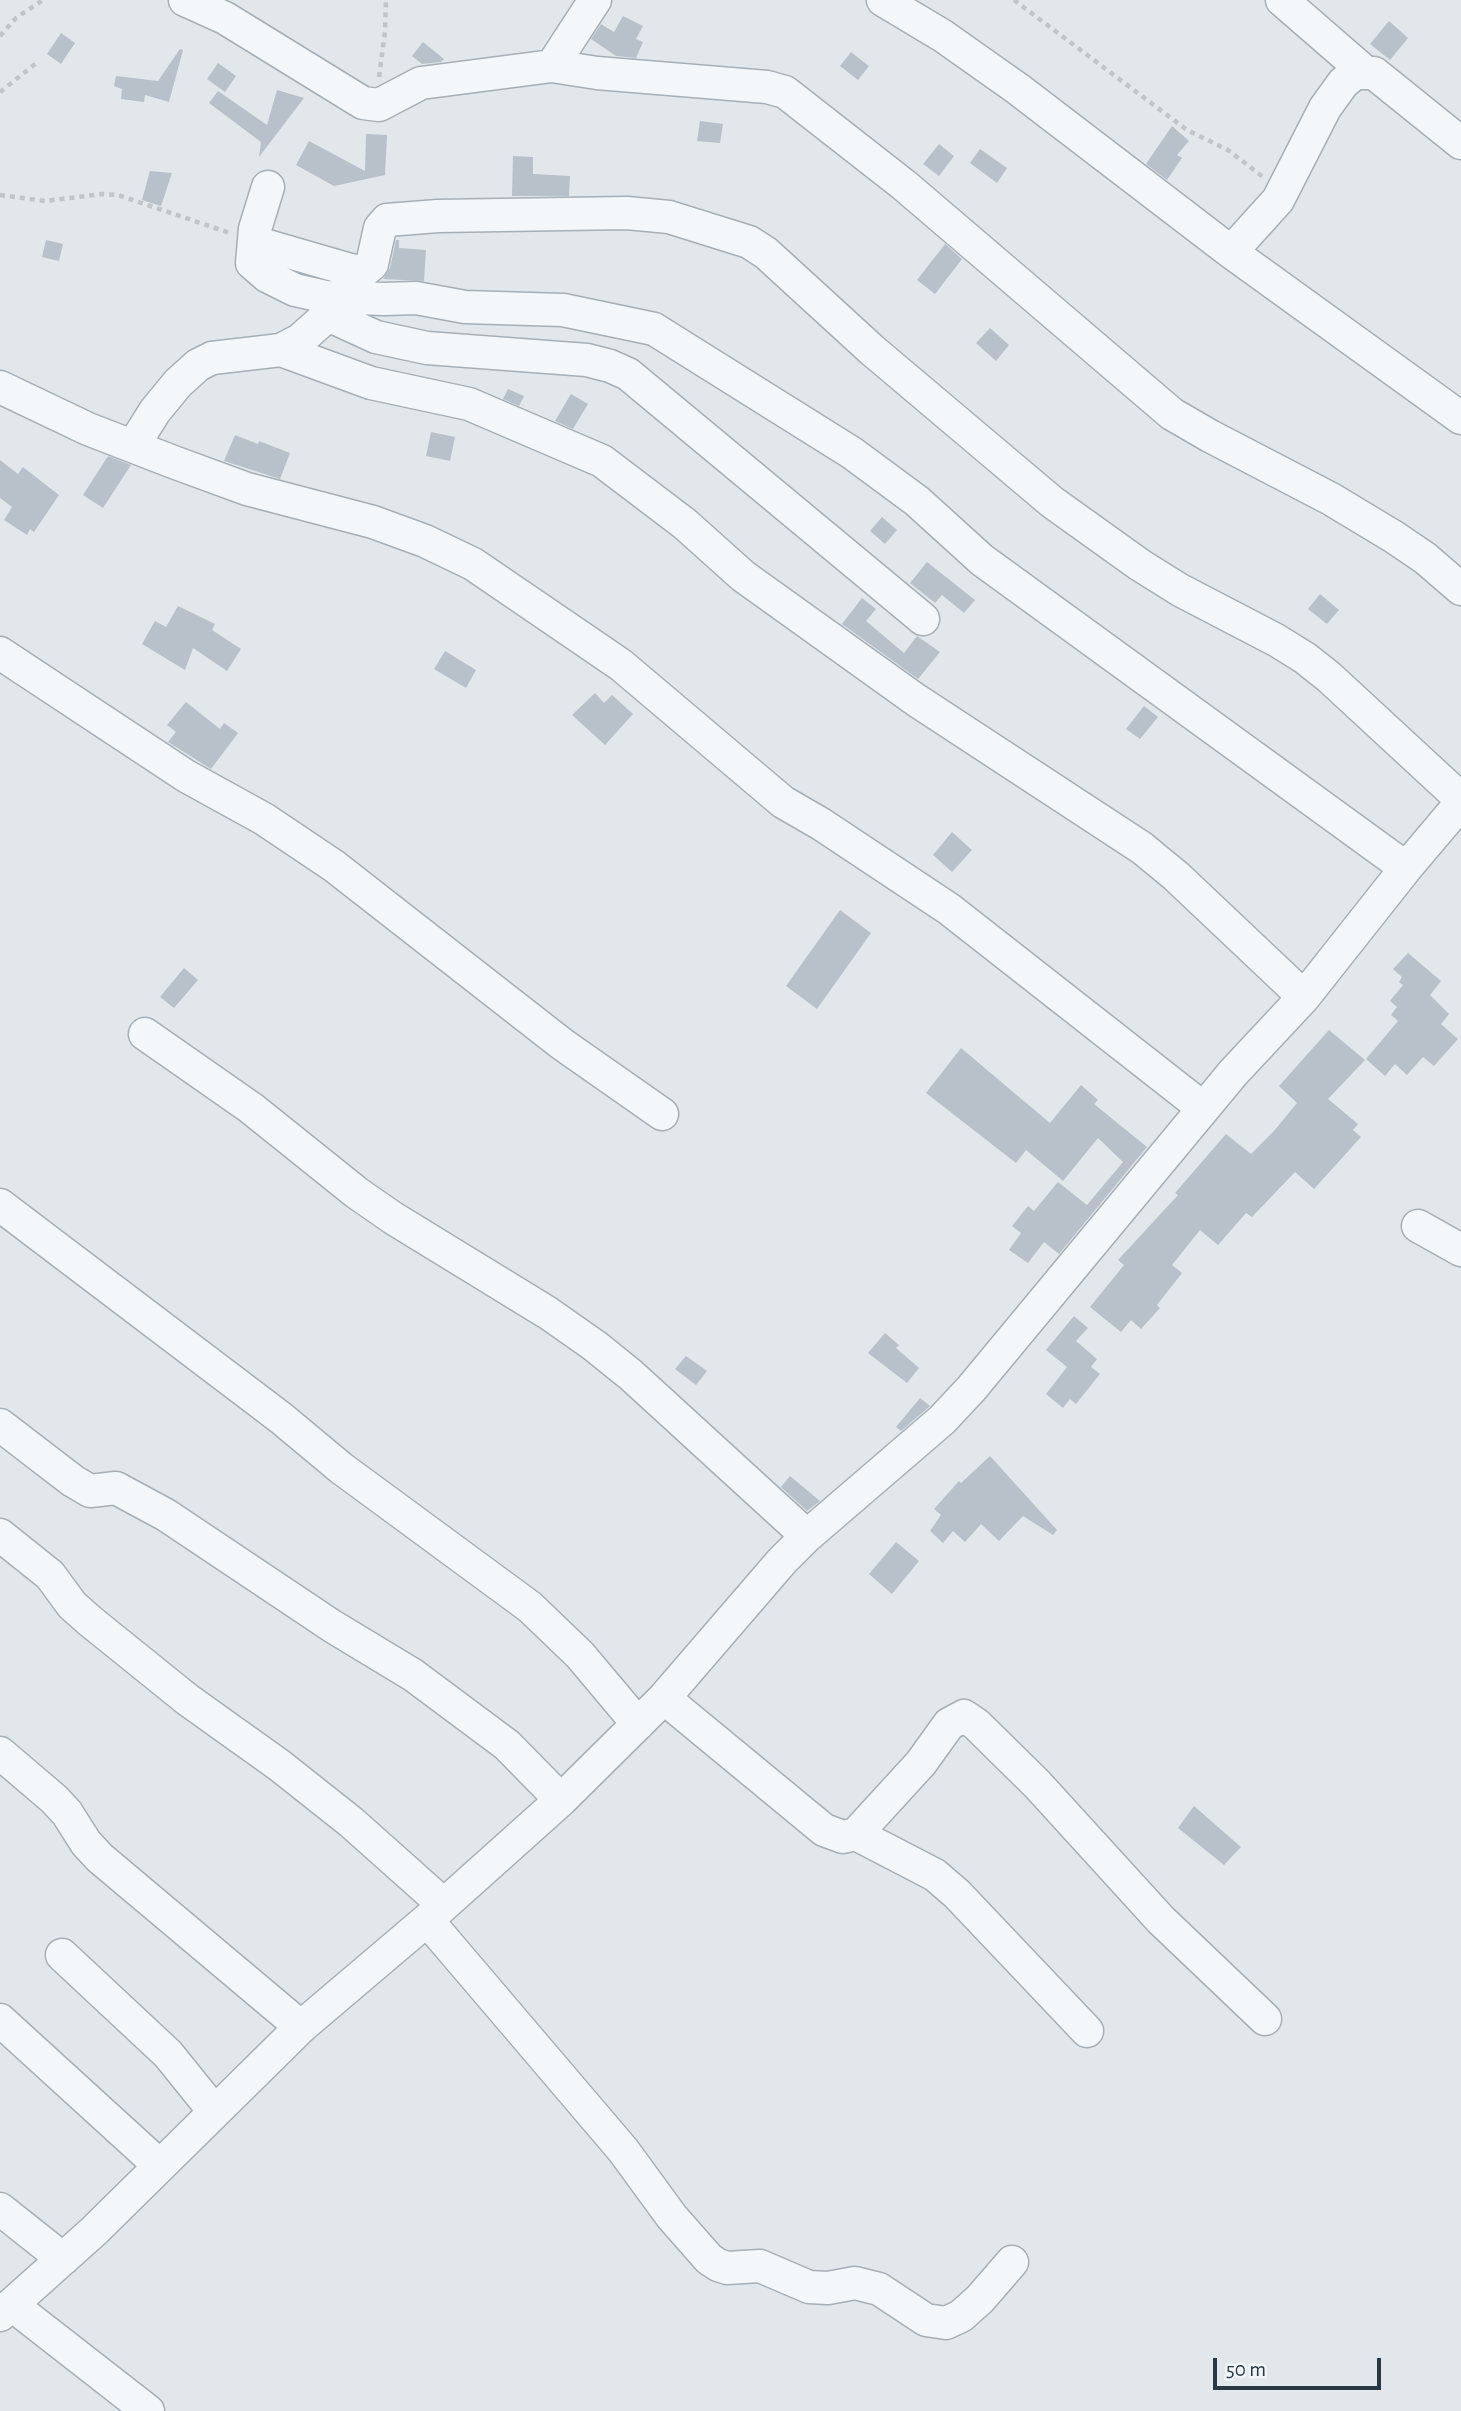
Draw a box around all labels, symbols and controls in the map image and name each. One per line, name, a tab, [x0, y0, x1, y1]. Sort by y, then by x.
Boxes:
scale bar	[1216, 2344, 1384, 2388]
text: 50 m	[1226, 2359, 1266, 2380]

